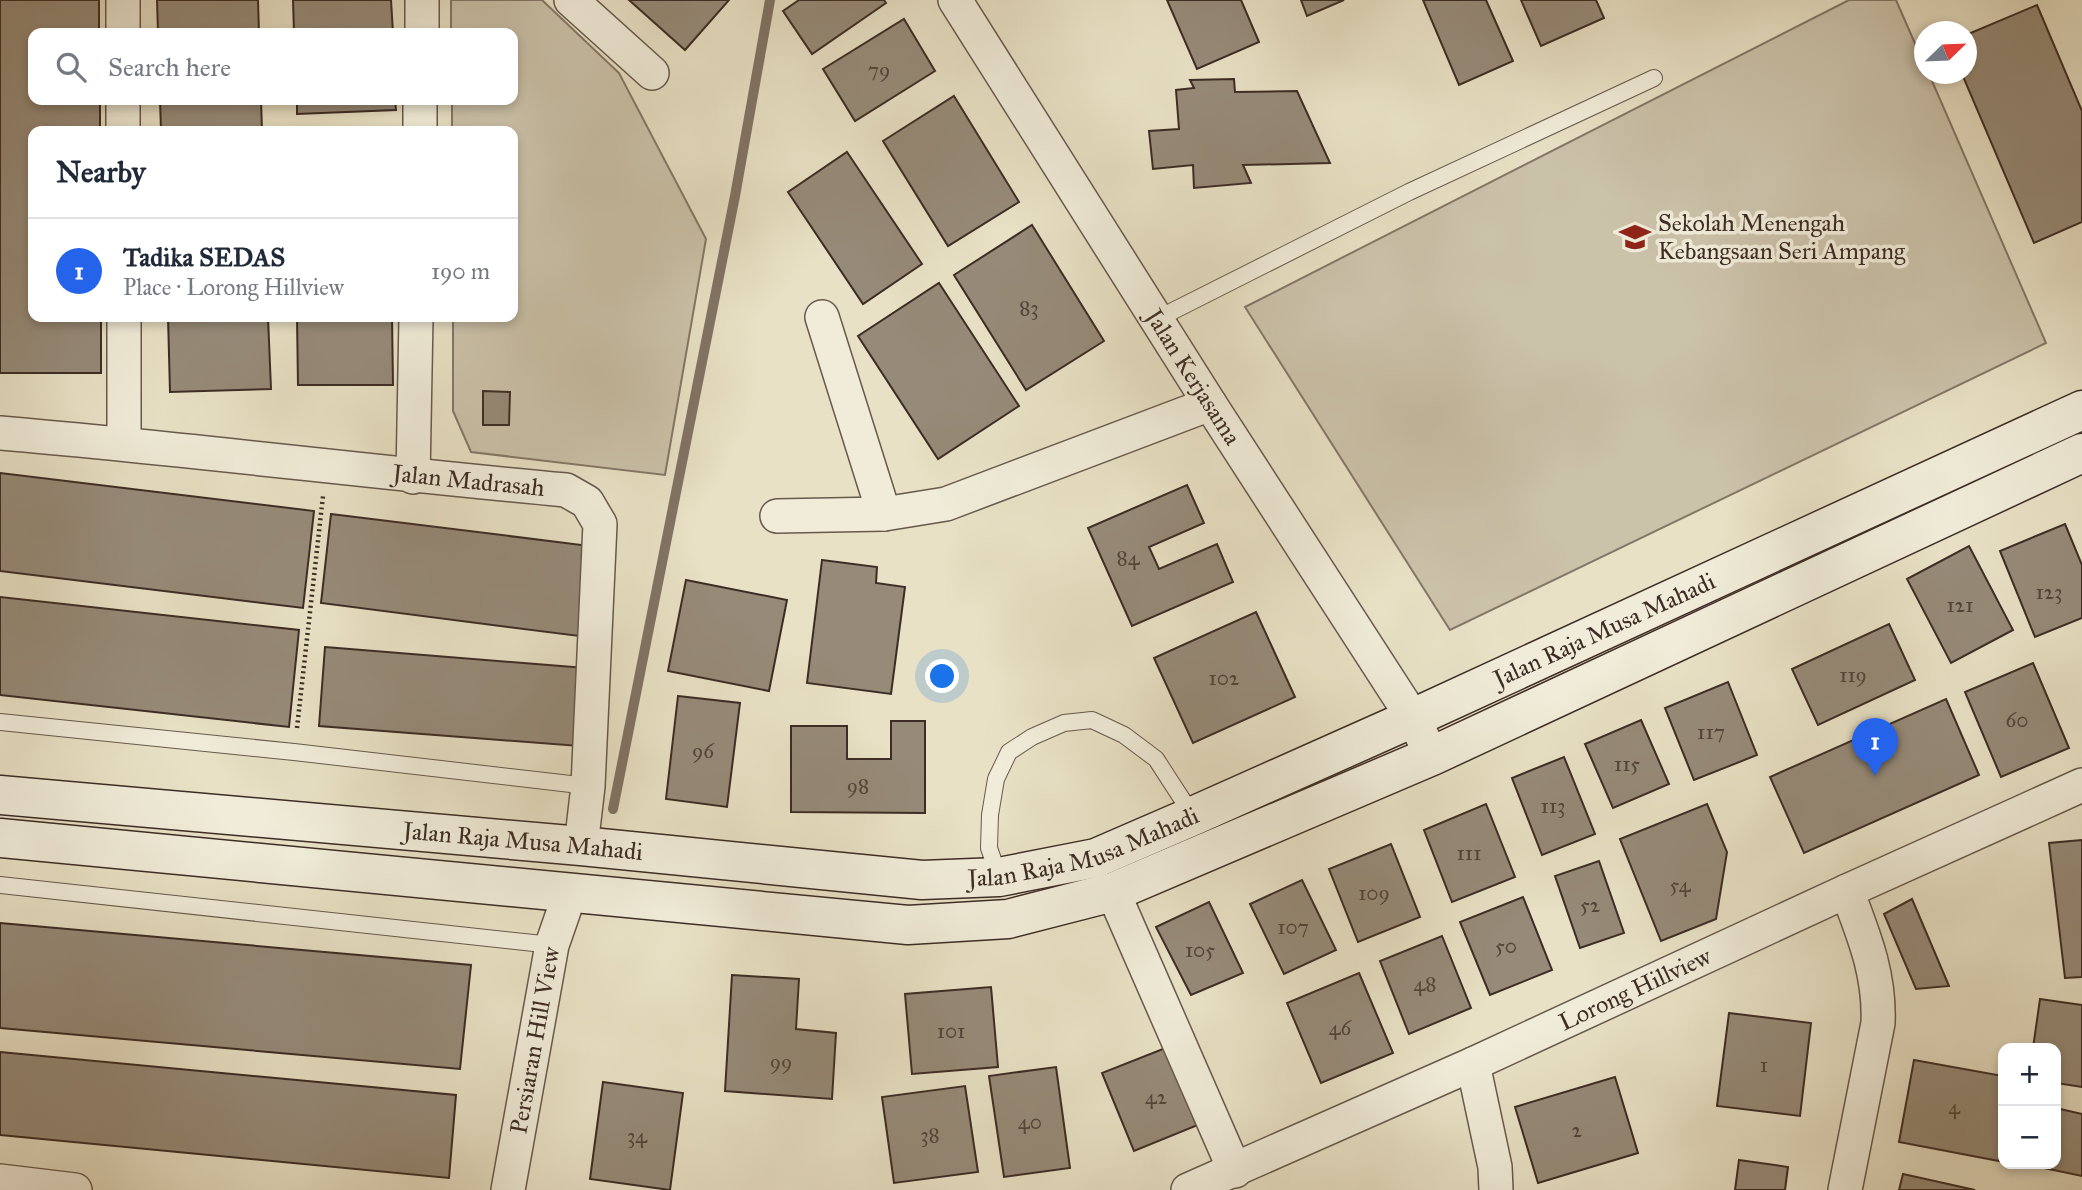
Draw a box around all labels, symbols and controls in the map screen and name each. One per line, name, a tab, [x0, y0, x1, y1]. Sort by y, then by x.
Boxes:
north arrow	[1914, 21, 1977, 84]
search box	[28, 28, 518, 105]
icon: search	[52, 48, 90, 86]
text: Search here	[108, 51, 231, 83]
house number: 79	[868, 57, 890, 83]
text: Nearby	[56, 154, 146, 190]
place label: Sekolah Menengah Kebangsaan Seri Ampang	[1658, 208, 1906, 266]
school or university icon: Sekolah Menengah Kebangsaan Seri Ampang	[1618, 220, 1652, 254]
text: Tadika SEDAS	[123, 241, 285, 273]
text: 1	[74, 257, 84, 285]
text: 190 m	[431, 257, 490, 285]
text: Place · Lorong Hillview	[123, 273, 344, 301]
house number: 83	[1019, 295, 1039, 321]
street label: Jalan Kerjasama	[1137, 301, 1248, 451]
street label: Jalan Madrasah	[388, 458, 546, 503]
house number: 84	[1117, 545, 1141, 571]
street label: Jalan Raja Musa Mahadi	[1486, 566, 1720, 695]
house number: 123	[2035, 579, 2063, 605]
house number: 121	[1947, 592, 1973, 618]
your location	[925, 659, 959, 693]
house number: 119	[1839, 662, 1867, 688]
house number: 102	[1209, 665, 1240, 691]
house number: 60	[2006, 707, 2029, 733]
pin: 1	[1852, 718, 1898, 776]
house number: 117	[1697, 719, 1725, 745]
house number: 96	[692, 738, 715, 764]
house number: 115	[1614, 751, 1640, 777]
house number: 98	[847, 773, 869, 799]
house number: 113	[1541, 793, 1566, 819]
street label: Jalan Raja Musa Mahadi	[964, 800, 1204, 893]
street label: Jalan Raja Musa Mahadi	[399, 815, 645, 867]
house number: 111	[1457, 840, 1481, 866]
house number: 54	[1670, 872, 1692, 898]
house number: 109	[1358, 880, 1390, 906]
house number: 52	[1580, 892, 1601, 918]
house number: 107	[1277, 914, 1309, 940]
house number: 50	[1495, 933, 1517, 959]
house number: 105	[1185, 937, 1215, 963]
street label: Lorong Hillview	[1554, 940, 1717, 1037]
street label: Persiaran Hill View	[503, 943, 567, 1136]
house number: 48	[1414, 971, 1436, 997]
house number: 46	[1329, 1015, 1352, 1041]
house number: 101	[937, 1018, 965, 1044]
map controls	[1998, 1043, 2061, 1169]
button: +	[1998, 1043, 2061, 1106]
house number: 99	[770, 1049, 792, 1075]
house number: 1	[1760, 1052, 1768, 1078]
house number: 42	[1145, 1084, 1168, 1110]
house number: 4	[1948, 1094, 1961, 1120]
button: −	[1998, 1106, 2061, 1169]
house number: 40	[1018, 1109, 1042, 1135]
house number: 2	[1572, 1117, 1583, 1143]
house number: 38	[920, 1122, 940, 1148]
house number: 34	[627, 1123, 648, 1149]

